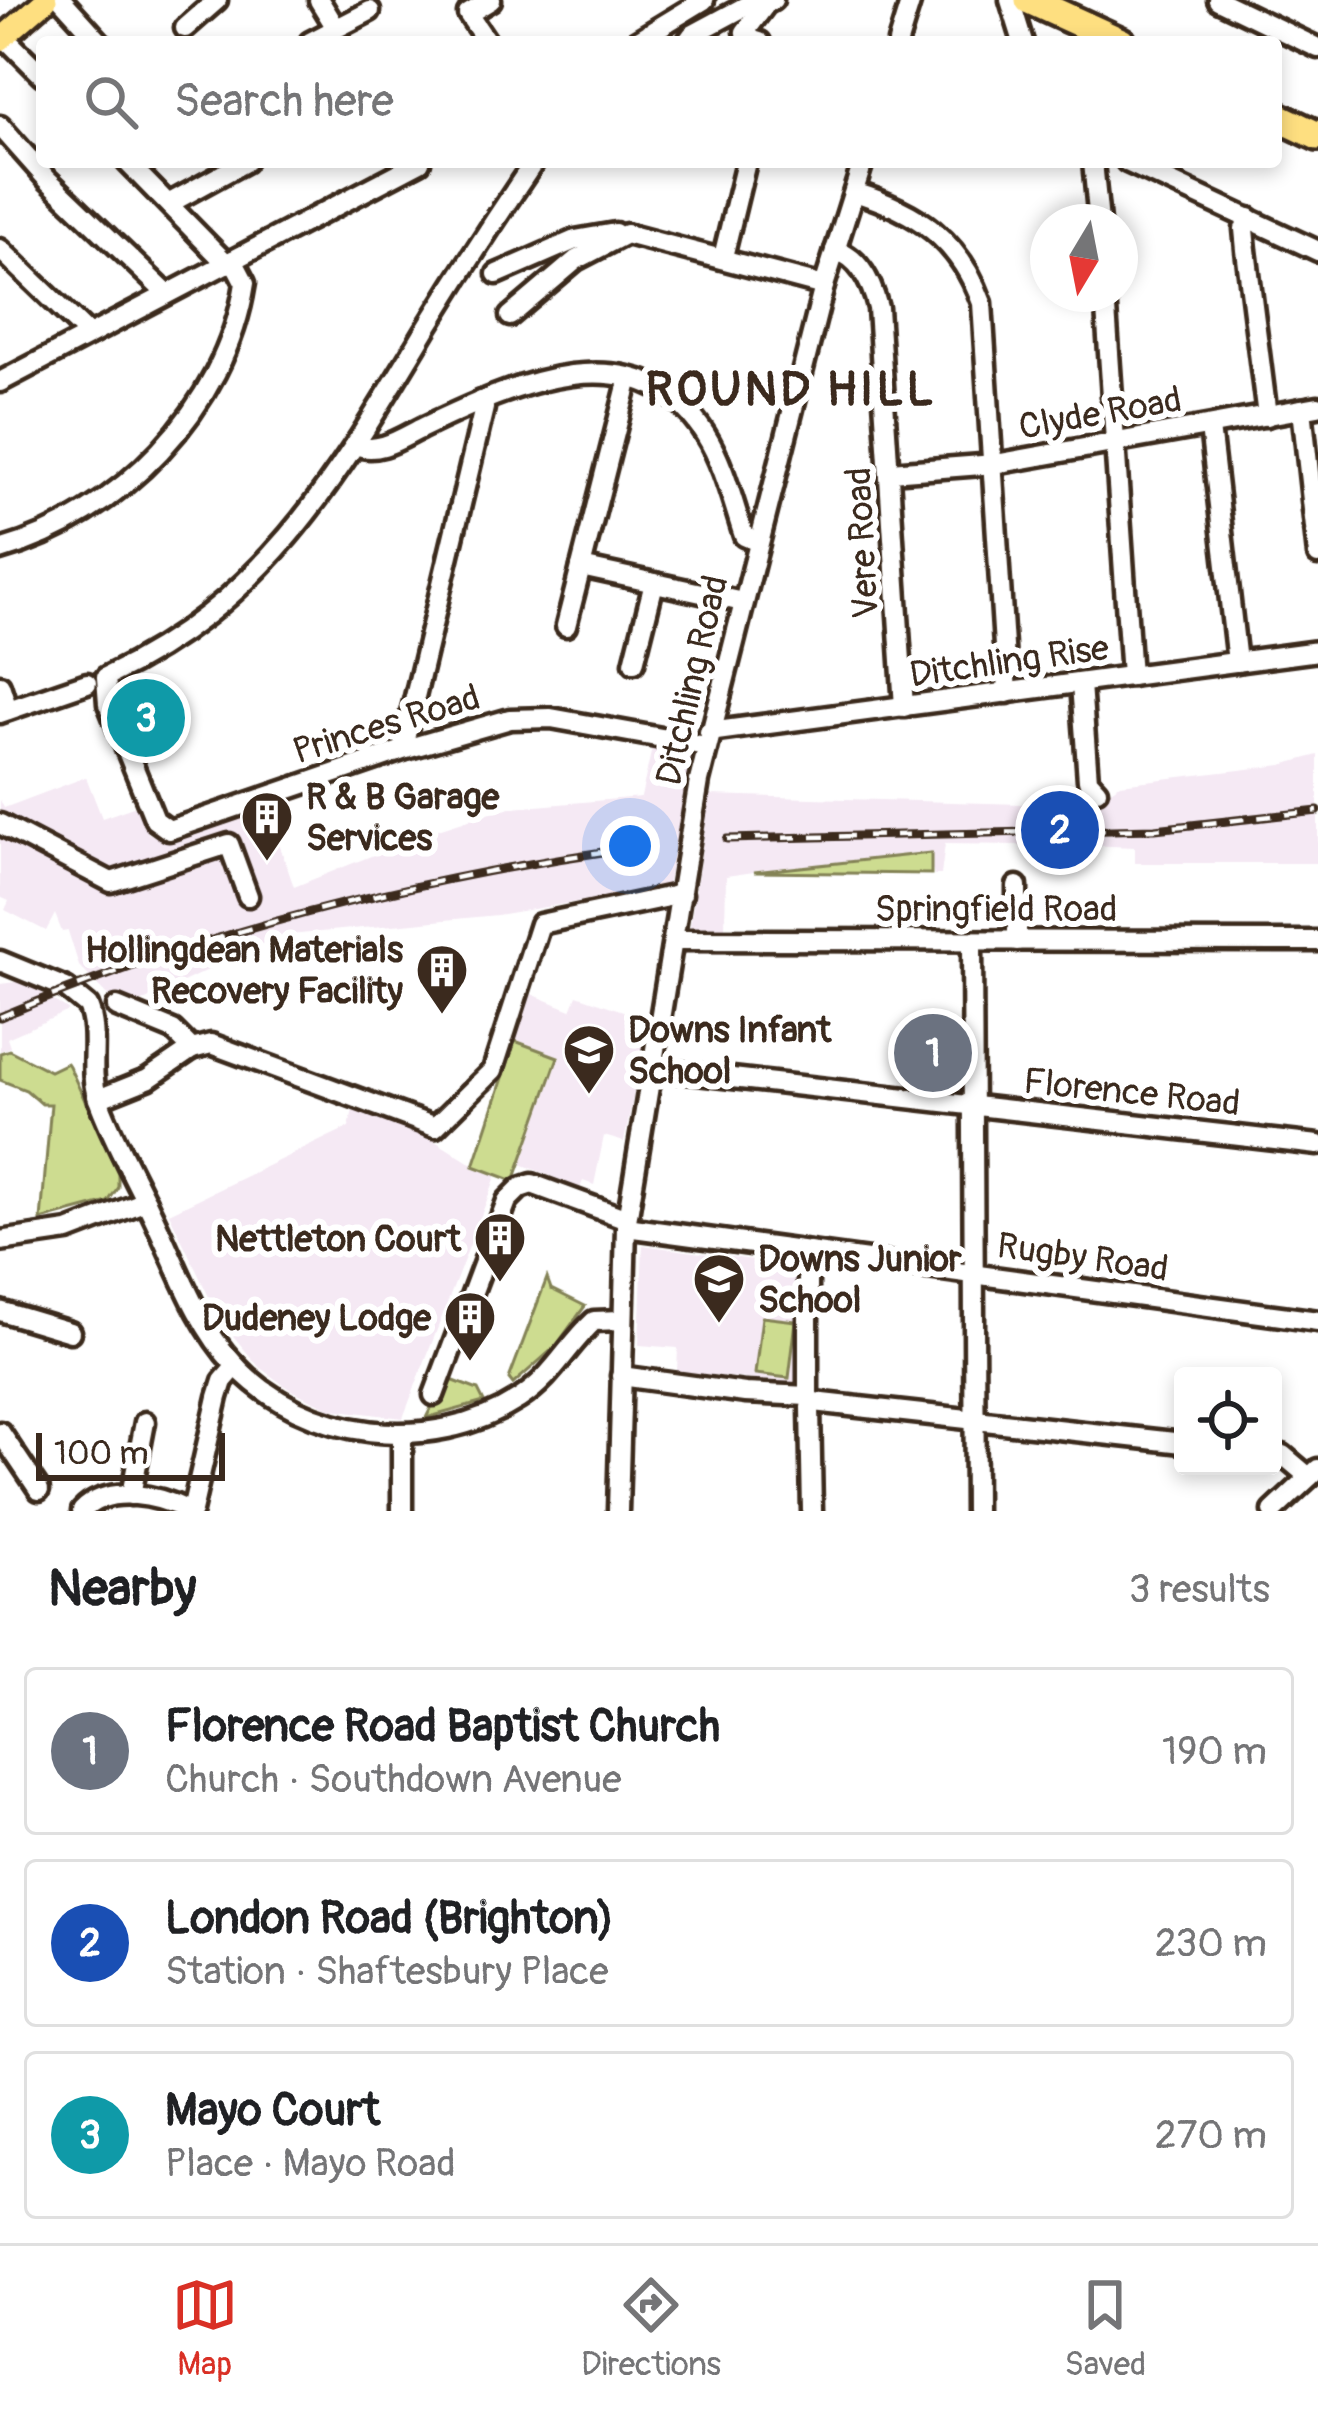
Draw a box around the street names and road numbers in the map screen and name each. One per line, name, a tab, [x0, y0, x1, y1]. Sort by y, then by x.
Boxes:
street label: Clyde Road	[1015, 377, 1185, 450]
street label: Vere Road	[836, 466, 889, 620]
street label: Ditchling Road	[646, 571, 738, 790]
street label: Ditchling Rise	[907, 625, 1112, 698]
street label: Princes Road	[288, 675, 485, 774]
street label: Springfield Road	[875, 887, 1117, 932]
street label: Florence Road	[1021, 1059, 1242, 1126]
street label: Rugby Road	[994, 1223, 1171, 1292]

